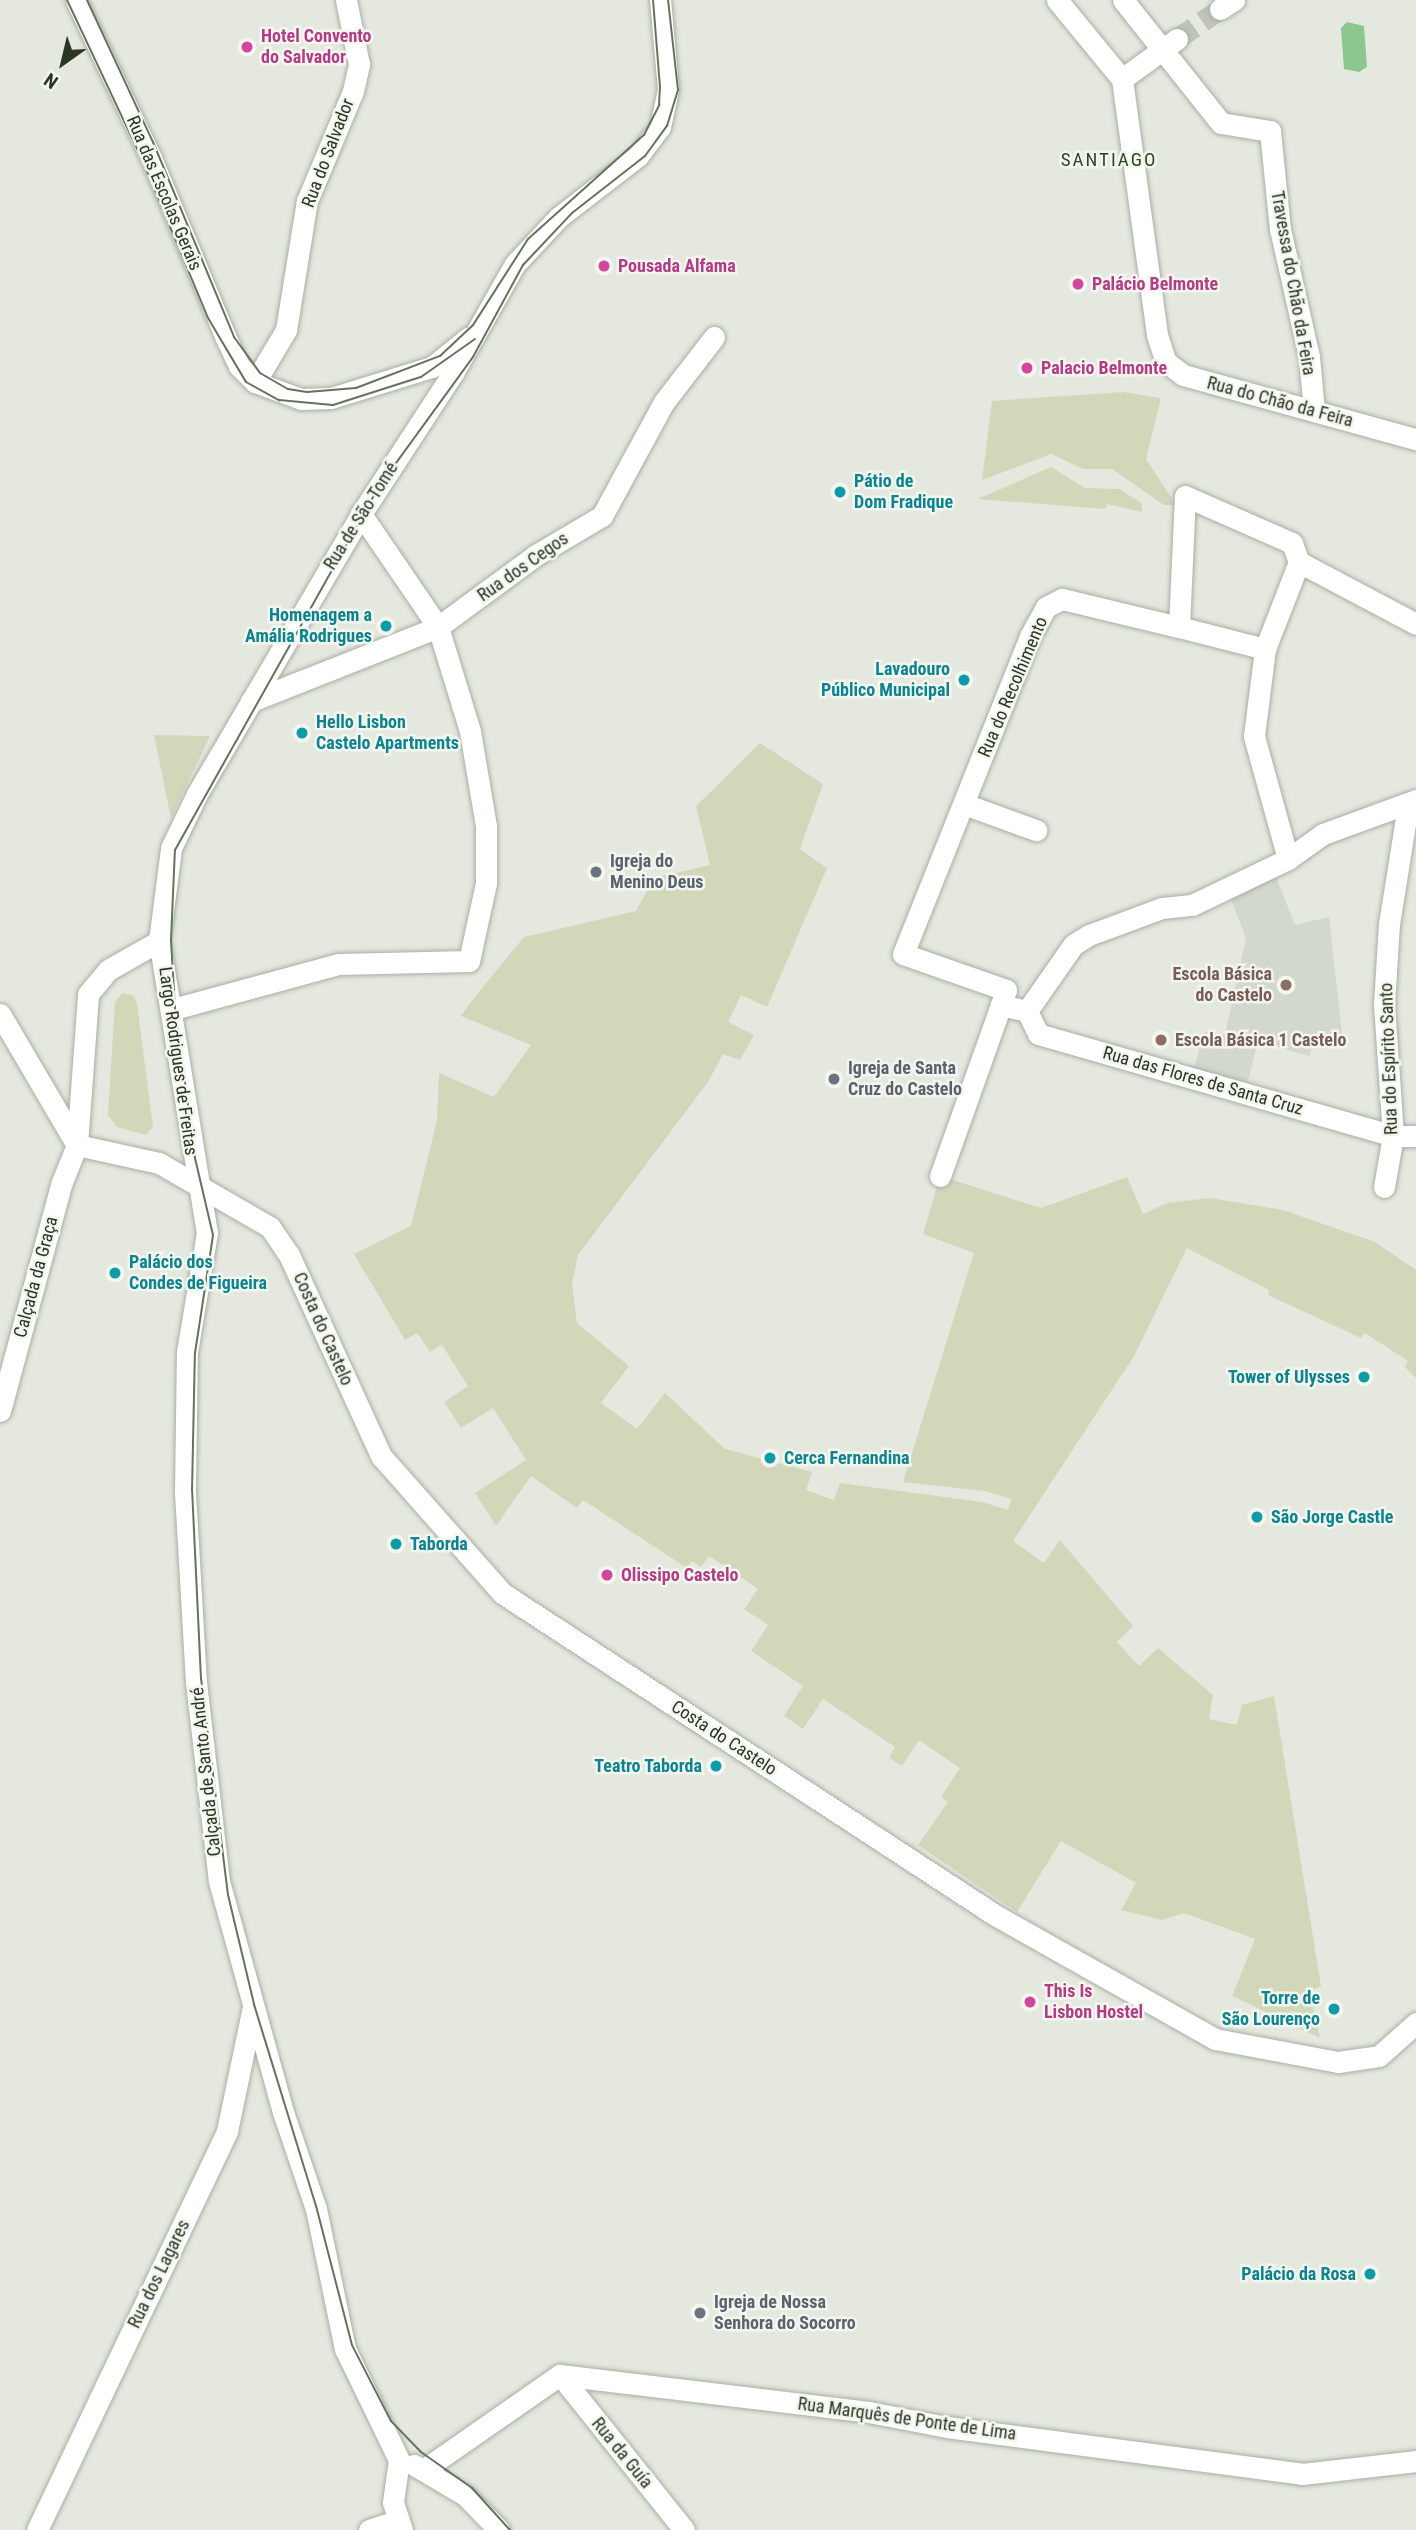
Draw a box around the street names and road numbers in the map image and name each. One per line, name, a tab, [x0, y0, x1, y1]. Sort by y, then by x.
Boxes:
street label: Rua do Salvador	[297, 96, 359, 210]
street label: Rua das Escolas Gerais	[122, 113, 206, 273]
street label: Travessa do Chão da Feira	[1266, 189, 1320, 377]
street label: Rua do Chão da Feira	[1205, 372, 1355, 432]
street label: Rua de São Tomé	[319, 458, 403, 574]
street label: Rua dos Cegos	[473, 528, 573, 606]
street label: Rua do Recolhimento	[974, 614, 1052, 760]
street label: Largo Rodrigues de Freitas	[154, 965, 202, 1157]
street label: Rua do Espírito Santo	[1376, 983, 1402, 1135]
street label: Rua das Flores de Santa Cruz	[1100, 1042, 1306, 1120]
street label: Calçada da Graça	[9, 1214, 63, 1340]
street label: Costa do Castelo	[288, 1269, 358, 1389]
street label: Calçada de Santo André	[186, 1686, 226, 1858]
street label: Costa do Castelo	[667, 1696, 781, 1780]
street label: Rua dos Lagares	[123, 2216, 195, 2332]
street label: Rua Marquês de Ponte de Lima	[796, 2393, 1018, 2445]
street label: Rua da Guía	[587, 2413, 657, 2493]

